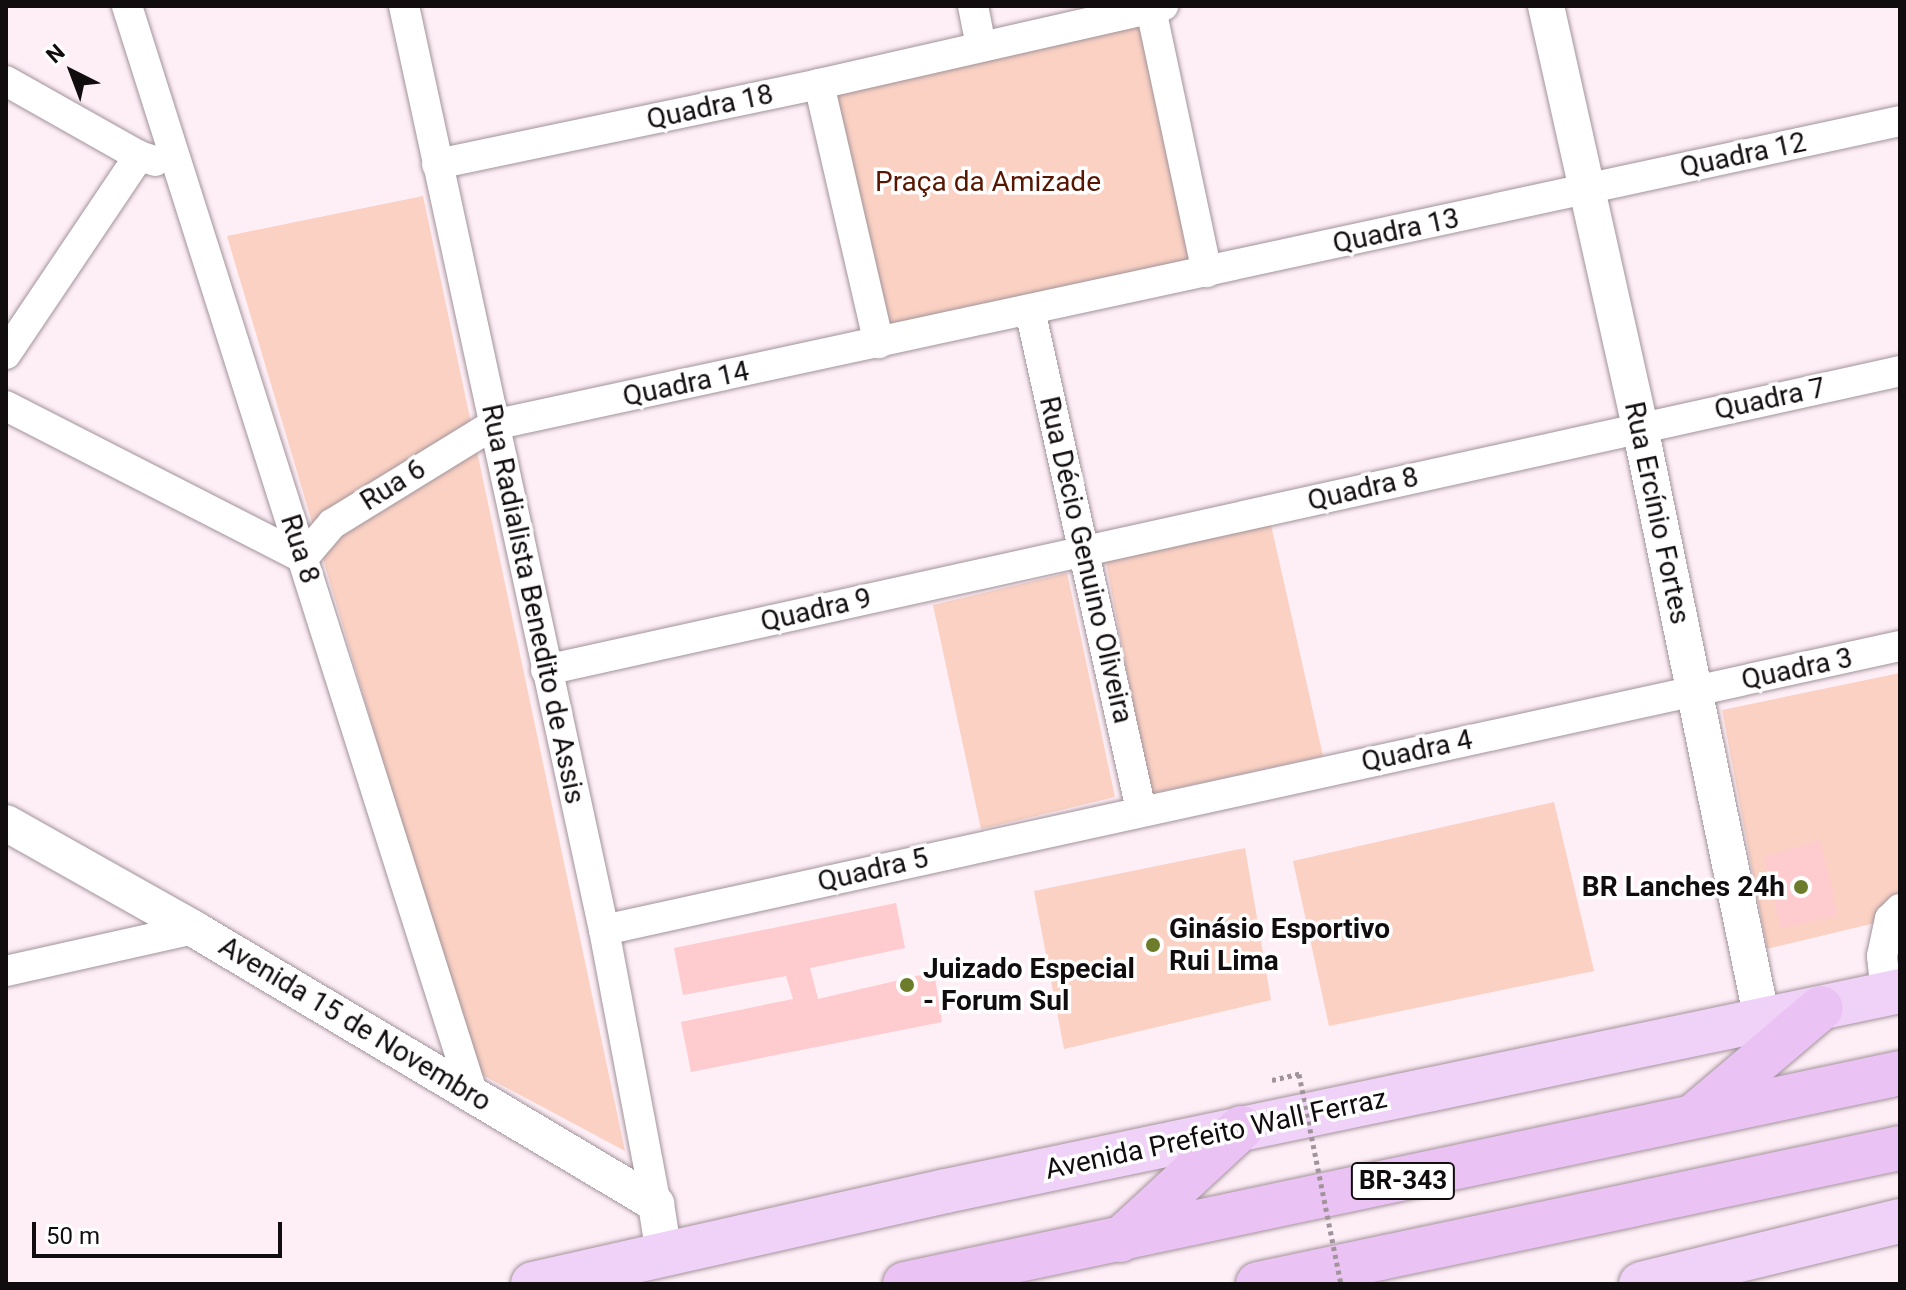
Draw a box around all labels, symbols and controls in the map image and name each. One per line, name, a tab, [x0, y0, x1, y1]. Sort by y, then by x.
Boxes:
north arrow	[32, 32, 112, 112]
text: N	[41, 39, 70, 68]
street label: Quadra 18	[644, 77, 776, 137]
street label: Quadra 12	[1677, 125, 1809, 185]
park label: Praça da Amizade	[875, 165, 1101, 199]
street label: Quadra 13	[1330, 201, 1462, 261]
street label: Quadra 14	[620, 354, 752, 414]
street label: Quadra 7	[1711, 371, 1829, 427]
street label: Rua Décio Genuino Oliveira	[1032, 393, 1140, 727]
street label: Rua Ercínio Fortes	[1617, 399, 1697, 627]
street label: Rua Radialista Benedito de Assis	[474, 401, 592, 807]
street label: Rua 6	[354, 452, 432, 518]
street label: Quadra 8	[1304, 460, 1422, 518]
street label: Rua 8	[273, 510, 327, 588]
street label: Quadra 9	[757, 581, 875, 639]
street label: Quadra 3	[1738, 641, 1856, 697]
street label: Quadra 4	[1358, 723, 1476, 779]
street label: Quadra 5	[814, 841, 932, 899]
place label: BR Lanches 24h	[1582, 870, 1785, 904]
marker: BR Lanches 24h	[1792, 878, 1810, 896]
place label: Ginásio Esportivo Rui Lima	[1169, 912, 1390, 978]
street label: Avenida 15 de Novembro	[213, 929, 497, 1119]
marker: Ginásio Esportivo Rui Lima	[1144, 936, 1162, 954]
place label: Juizado Especial - Forum Sul	[923, 952, 1135, 1018]
marker: Juizado Especial - Forum Sul	[898, 976, 916, 994]
street label: Avenida Prefeito Wall Ferraz	[1042, 1081, 1390, 1187]
road number: BR-343	[1349, 1159, 1457, 1203]
scale bar	[36, 1206, 286, 1256]
text: 50 m	[46, 1222, 100, 1250]

